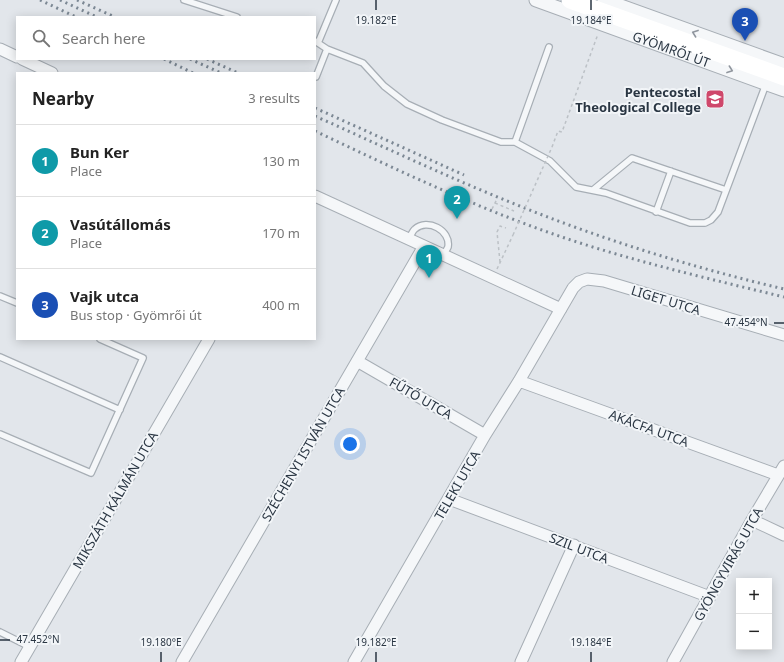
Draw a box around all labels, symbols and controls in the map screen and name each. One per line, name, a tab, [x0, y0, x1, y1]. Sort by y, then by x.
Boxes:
pin: 3	[732, 8, 758, 41]
text: 19.182°E	[355, 13, 397, 27]
text: 19.184°E	[570, 13, 612, 27]
search box	[16, 16, 316, 60]
icon: search	[30, 27, 52, 49]
street label: GYÖMRŐI ÚT	[630, 27, 713, 72]
text: Search here	[62, 28, 145, 48]
one-way arrow	[691, 29, 698, 37]
one-way arrow	[727, 66, 734, 74]
place label: Pentecostal Theological College	[575, 83, 701, 116]
text: Nearby	[32, 87, 94, 110]
school or university icon: Pentecostal Theological College	[704, 88, 726, 110]
text: 3 results	[248, 89, 300, 107]
text: Bun Ker	[70, 142, 129, 162]
text: 1	[41, 152, 49, 170]
text: 130 m	[262, 152, 300, 170]
text: Place	[70, 162, 102, 180]
pin: 2	[444, 186, 470, 219]
text: Vasútállomás	[70, 214, 171, 234]
text: 2	[41, 224, 49, 242]
text: 170 m	[262, 224, 300, 242]
text: Place	[70, 234, 102, 252]
pin: 1	[416, 245, 442, 278]
street label: LIGET UTCA	[629, 281, 703, 319]
text: Vajk utca	[70, 286, 139, 306]
text: 3	[41, 296, 49, 314]
text: 400 m	[262, 296, 300, 314]
text: Bus stop · Gyömrői út	[70, 306, 202, 324]
text: 47.454°N	[724, 315, 768, 329]
street label: FŰTŐ UTCA	[386, 373, 456, 424]
street label: SZÉCHENYI ISTVÁN UTCA	[257, 383, 349, 525]
street label: AKÁCFA UTCA	[607, 405, 692, 451]
street label: MIKSZÁTH KÁLMÁN UTCA	[68, 427, 162, 572]
your location	[340, 434, 360, 454]
street label: TELEKI UTCA	[430, 446, 484, 523]
street label: GYÖNGYVIRÁG UTCA	[689, 503, 767, 624]
street label: SZIL UTCA	[547, 528, 612, 568]
map controls	[736, 578, 772, 650]
button: +	[736, 578, 772, 614]
button: −	[736, 614, 772, 650]
text: 47.452°N	[16, 632, 60, 646]
text: 19.180°E	[140, 635, 182, 649]
text: 19.182°E	[355, 635, 397, 649]
text: 19.184°E	[570, 635, 612, 649]

